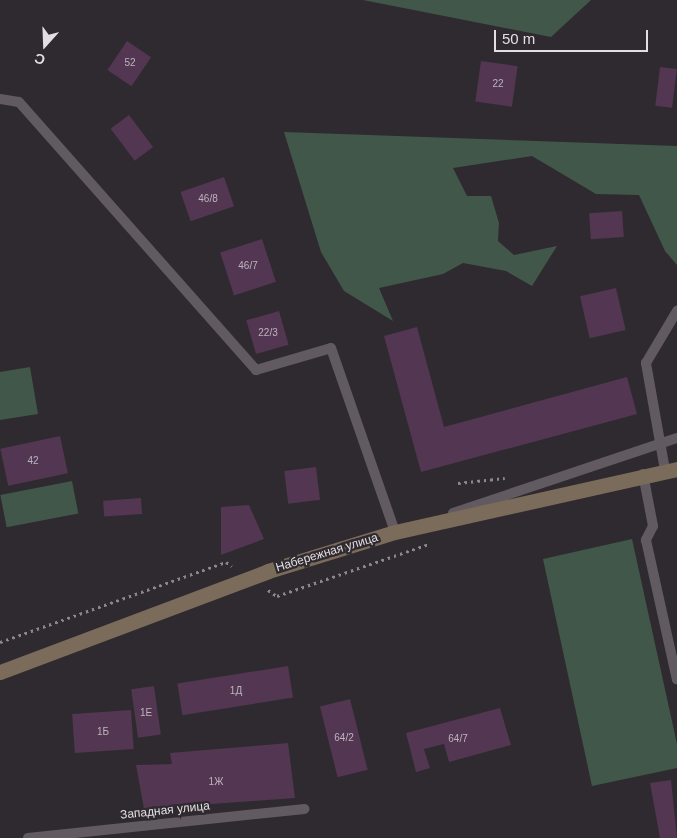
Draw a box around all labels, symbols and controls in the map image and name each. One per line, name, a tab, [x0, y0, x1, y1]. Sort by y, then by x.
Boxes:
north arrow	[20, 20, 70, 70]
scale bar	[497, 20, 651, 52]
text: 50 m	[502, 30, 535, 47]
text: С	[32, 50, 47, 68]
house number: 52	[124, 57, 136, 69]
house number: 22	[492, 78, 504, 90]
house number: 46/8	[198, 193, 218, 205]
house number: 46/7	[238, 260, 258, 272]
house number: 22/3	[258, 327, 278, 339]
house number: 42	[27, 455, 39, 467]
street label: Набережная улица	[274, 531, 380, 575]
house number: 1Д	[230, 685, 242, 697]
house number: 1Е	[140, 707, 152, 719]
house number: 1Б	[97, 726, 109, 738]
house number: 64/2	[334, 732, 354, 744]
house number: 64/7	[448, 733, 468, 745]
house number: 1Ж	[209, 776, 223, 788]
street label: Западная улица	[119, 799, 211, 823]

